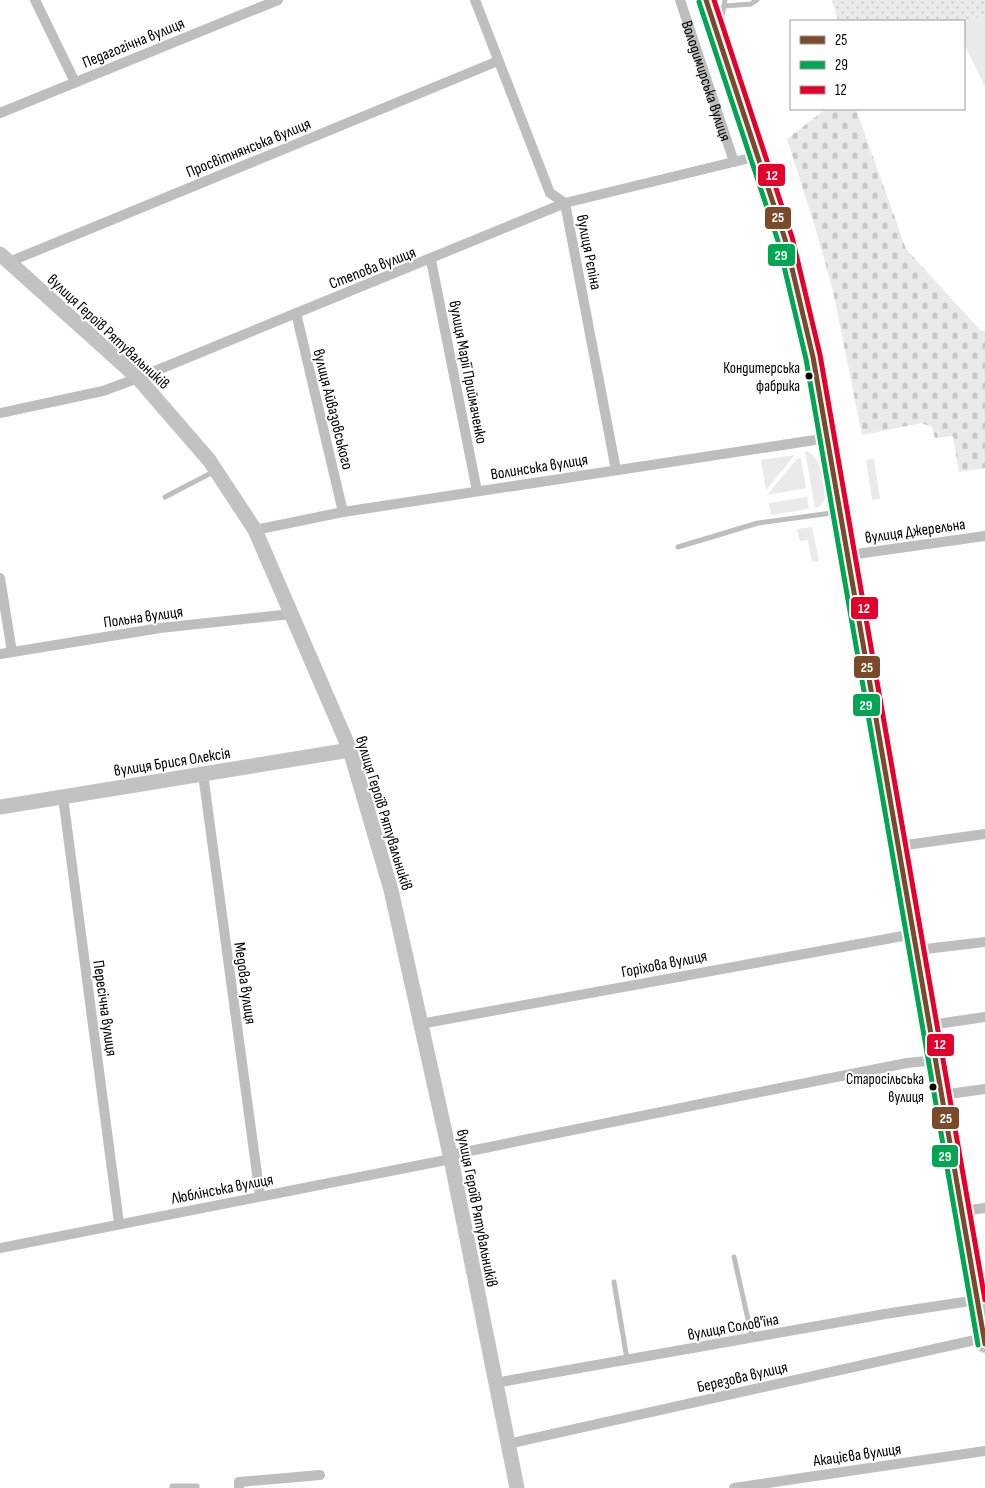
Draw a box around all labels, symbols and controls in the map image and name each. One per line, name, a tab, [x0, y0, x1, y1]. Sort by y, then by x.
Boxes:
street label: Педагогічна вулиця	[80, 14, 187, 73]
street label: Володимирська вулиця	[677, 18, 734, 144]
legend	[790, 20, 965, 110]
text: 25	[835, 31, 847, 50]
text: 29	[835, 56, 848, 75]
text: 12	[835, 81, 847, 100]
street label: Просвітнянська вулиця	[183, 115, 314, 182]
line badge: 12	[757, 163, 786, 187]
text: 12	[766, 167, 778, 184]
line badge: 25	[764, 206, 792, 230]
text: 25	[772, 209, 784, 226]
street label: вулиця Рєпіна	[572, 213, 605, 292]
street label: Степова вулиця	[327, 243, 419, 294]
line badge: 29	[767, 243, 796, 267]
text: 29	[775, 247, 788, 264]
street label: вулиця Героїв Рятувальників	[43, 270, 173, 394]
street label: вулиця Марії Приймаченко	[444, 299, 491, 446]
street label: вулиця Айвазовського	[308, 347, 357, 472]
place label: Кондитерська фабрика	[723, 359, 800, 396]
marker: Кондитерська фабрика	[804, 371, 814, 381]
street label: Волинська вулиця	[489, 450, 589, 485]
street label: вулиця Джерельна	[864, 515, 967, 548]
line badge: 12	[850, 596, 879, 620]
text: 12	[858, 600, 870, 617]
street label: Польна вулиця	[102, 603, 184, 632]
line badge: 25	[853, 655, 881, 679]
text: 25	[861, 659, 873, 676]
line badge: 29	[852, 693, 881, 717]
text: 29	[860, 697, 873, 714]
street label: вулиця Героїв Рятувальників	[351, 734, 416, 893]
street label: вулиця Брися Олексія	[113, 744, 232, 781]
street label: Медова вулиця	[229, 941, 260, 1025]
street label: Горіхова вулиця	[620, 947, 709, 982]
street label: Пересічна вулиця	[88, 959, 121, 1057]
line badge: 12	[926, 1033, 955, 1057]
text: 12	[934, 1036, 946, 1053]
place label: Старосільська вулиця	[846, 1070, 924, 1107]
marker: Старосільська вулиця	[928, 1082, 938, 1092]
line badge: 25	[931, 1106, 960, 1130]
text: 25	[940, 1110, 952, 1127]
street label: вулиця Героїв Рятувальників	[452, 1128, 501, 1289]
line badge: 29	[931, 1144, 959, 1168]
text: 29	[939, 1148, 952, 1165]
street label: Люблінська вулиця	[169, 1170, 275, 1209]
street label: вулиця Солов'їна	[686, 1310, 780, 1345]
street label: Березова вулиця	[695, 1358, 789, 1397]
street label: Акацієва вулиця	[811, 1440, 902, 1471]

